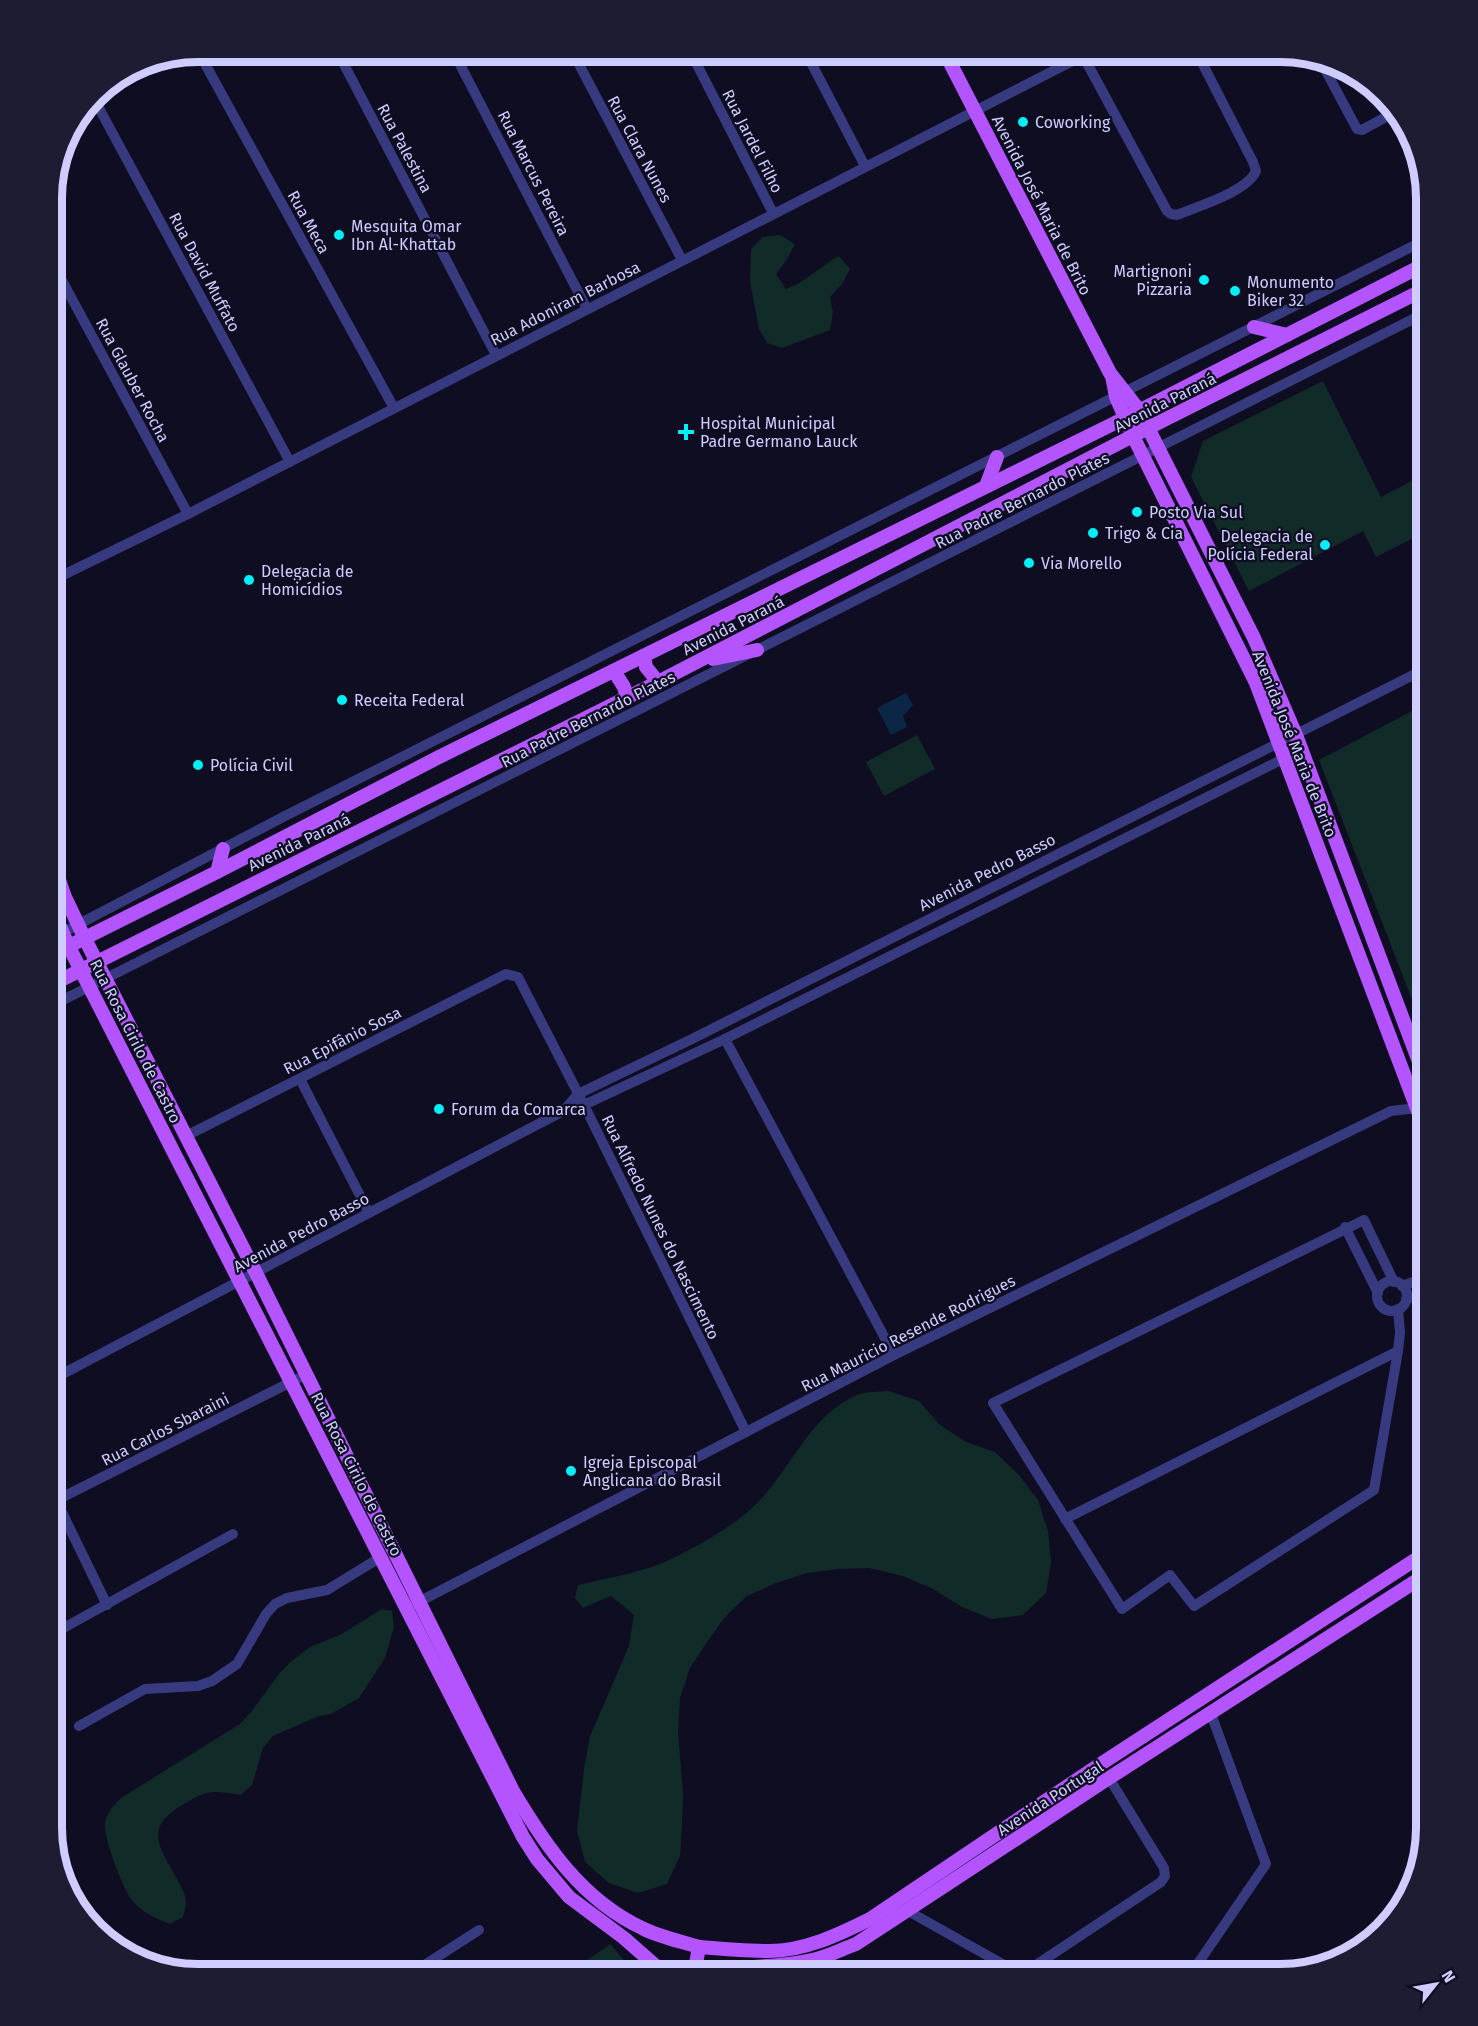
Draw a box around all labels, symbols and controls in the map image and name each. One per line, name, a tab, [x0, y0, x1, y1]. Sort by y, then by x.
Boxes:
street label: Rua Jardel Filho	[718, 86, 787, 196]
street label: Rua Clara Nunes	[603, 92, 676, 206]
street label: Rua Palestina	[373, 100, 436, 196]
street label: Rua Marcus Pereira	[494, 107, 573, 239]
street label: Avenida José Maria de Brito	[988, 112, 1095, 298]
place label: Coworking	[1035, 113, 1111, 132]
marker: Coworking	[1016, 115, 1030, 129]
street label: Rua Meca	[283, 187, 334, 257]
street label: Rua David Muffato	[165, 209, 244, 335]
place label: Mesquita Omar Ibn Al-Khattab	[351, 217, 462, 254]
marker: Mesquita Omar Ibn Al-Khattab	[332, 228, 346, 242]
street label: Rua Adoniram Barbosa	[487, 257, 643, 350]
place label: Martignoni Pizzaria	[1113, 262, 1192, 299]
marker: Martignoni Pizzaria	[1197, 273, 1211, 287]
place label: Monumento Biker 32	[1247, 273, 1334, 310]
marker: Monumento Biker 32	[1228, 284, 1242, 298]
street label: Rua Glauber Rocha	[92, 315, 173, 446]
street label: Avenida Paraná	[1111, 369, 1219, 436]
place label: Hospital Municipal Padre Germano Lauck	[700, 414, 858, 451]
marker: Hospital Municipal Padre Germano Lauck	[677, 423, 695, 441]
street label: Rua Padre Bernardo Plates	[932, 448, 1113, 553]
place label: Posto Via Sul	[1149, 503, 1243, 522]
marker: Posto Via Sul	[1130, 505, 1144, 519]
place label: Trigo & Cia	[1105, 524, 1183, 543]
marker: Trigo & Cia	[1086, 526, 1100, 540]
place label: Delegacia de Polícia Federal	[1207, 527, 1313, 564]
marker: Delegacia de Polícia Federal	[1318, 538, 1332, 552]
place label: Via Morello	[1041, 554, 1122, 573]
marker: Via Morello	[1022, 556, 1036, 570]
place label: Delegacia de Homicídios	[261, 562, 353, 599]
marker: Delegacia de Homicídios	[242, 573, 256, 587]
street label: Avenida Paraná	[679, 592, 787, 659]
street label: Avenida José Maria de Brito	[1248, 648, 1341, 840]
street label: Rua Padre Bernardo Plates	[498, 667, 679, 772]
place label: Receita Federal	[354, 691, 465, 710]
marker: Receita Federal	[335, 693, 349, 707]
place label: Polícia Civil	[210, 756, 293, 775]
marker: Polícia Civil	[191, 758, 205, 772]
street label: Avenida Paraná	[245, 809, 354, 875]
street label: Avenida Pedro Basso	[916, 830, 1059, 915]
street label: Rua Rosa Cirilo de Castro	[86, 956, 185, 1126]
street label: Rua Epifânio Sosa	[280, 1003, 404, 1078]
place label: Forum da Comarca	[451, 1100, 586, 1119]
marker: Forum da Comarca	[432, 1102, 446, 1116]
street label: Rua Alfredo Nunes do Nascimento	[598, 1112, 723, 1343]
street label: Avenida Pedro Basso	[230, 1189, 372, 1276]
street label: Rua Mauricio Resende Rodrigues	[798, 1271, 1018, 1396]
street label: Rua Carlos Sbaraini	[98, 1389, 232, 1470]
street label: Rua Rosa Cirilo de Castro	[307, 1389, 406, 1559]
place label: Igreja Episcopal Anglicana do Brasil	[583, 1453, 722, 1490]
marker: Igreja Episcopal Anglicana do Brasil	[564, 1464, 578, 1478]
street label: Avenida Portugal	[994, 1757, 1107, 1840]
north arrow	[1406, 1954, 1466, 2014]
text: N	[1438, 1967, 1459, 1986]

